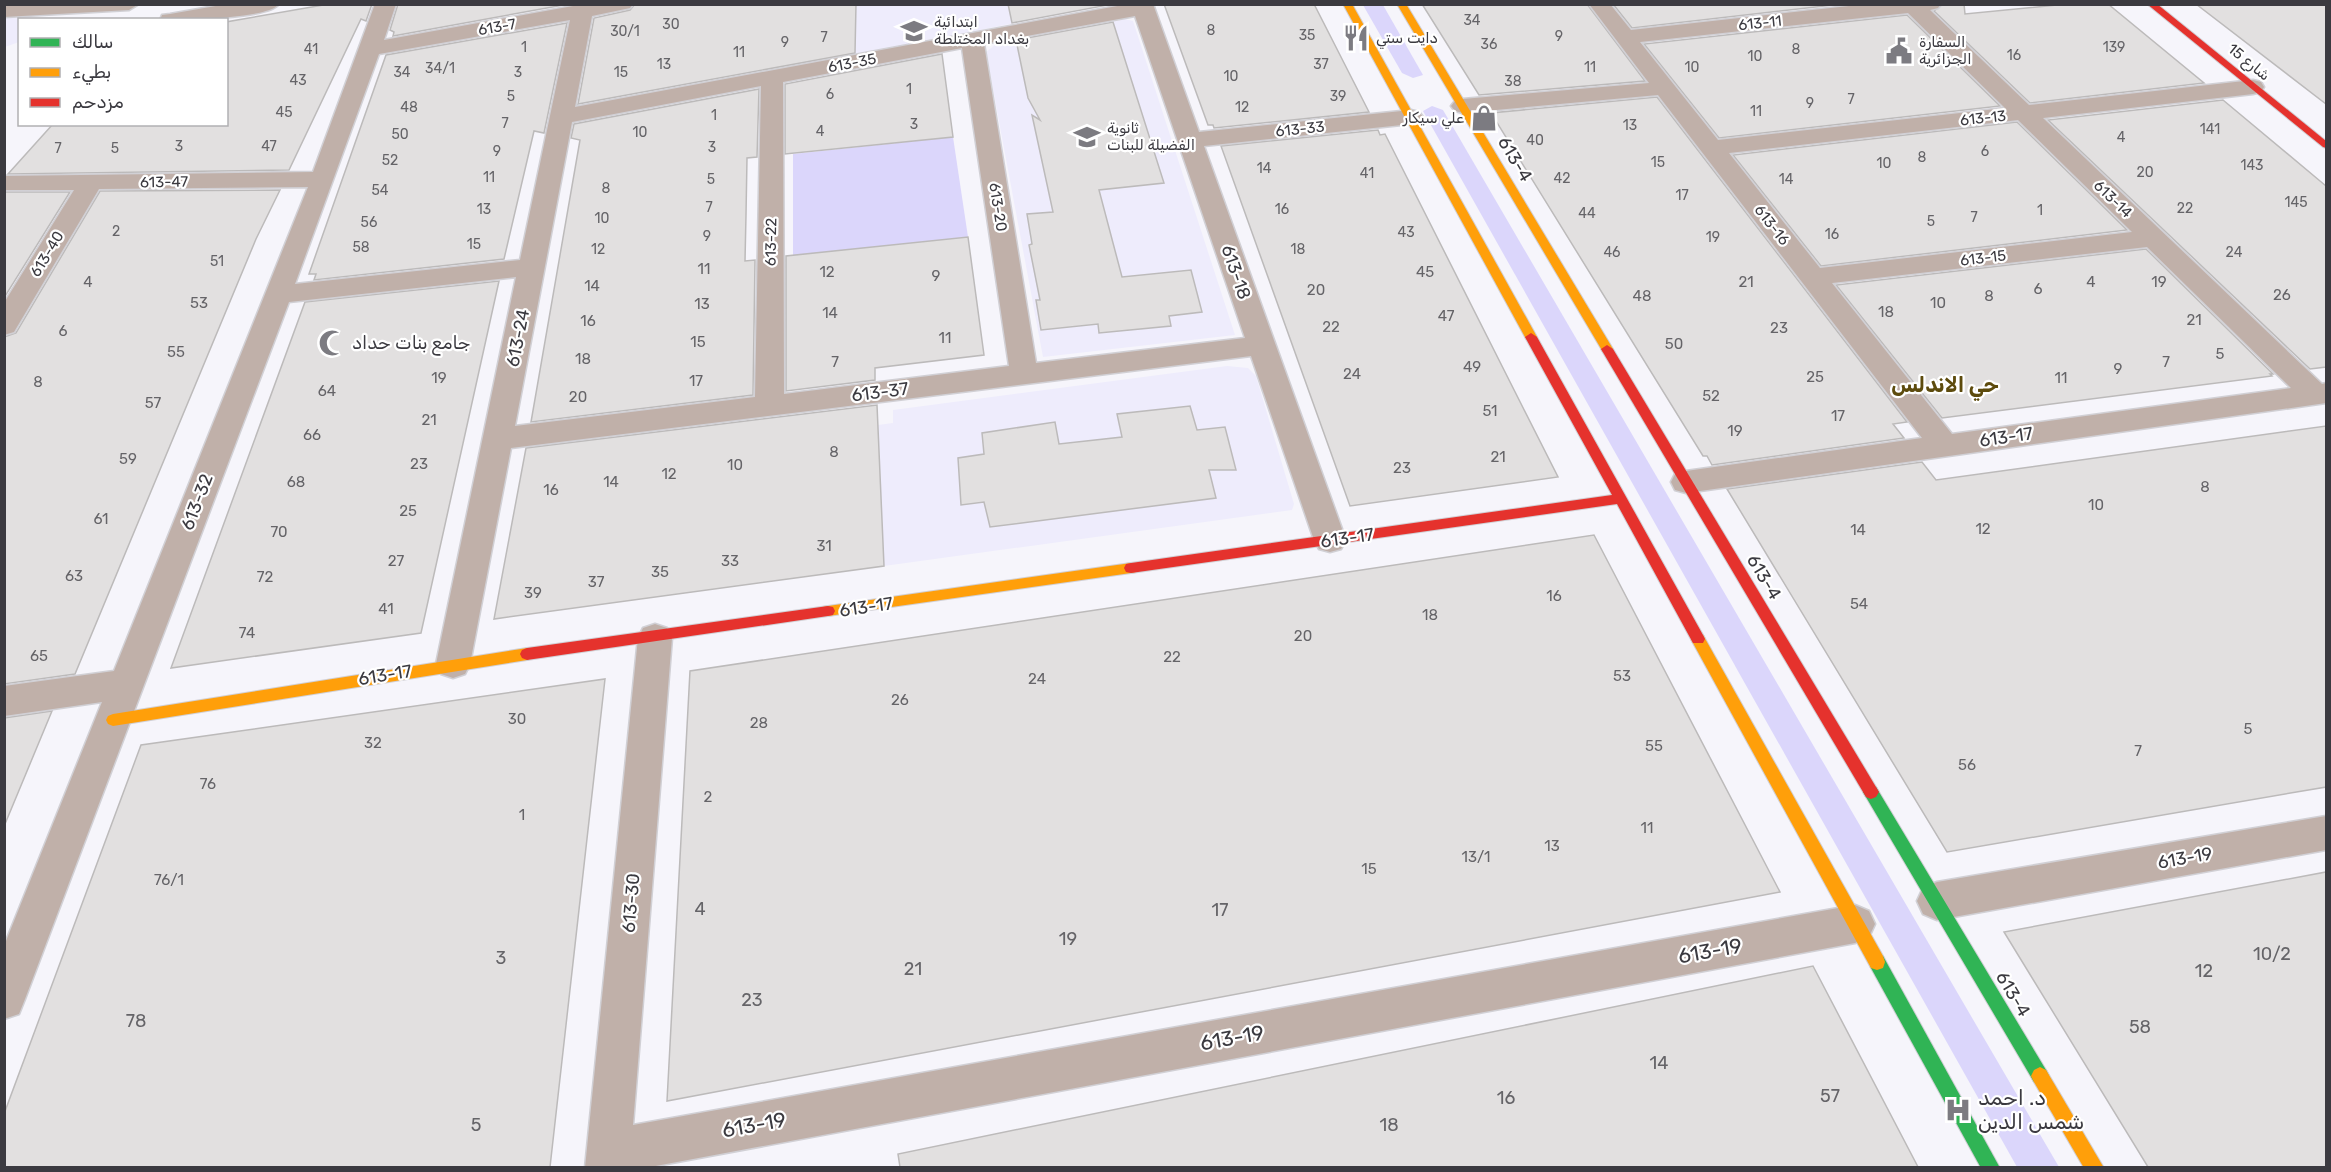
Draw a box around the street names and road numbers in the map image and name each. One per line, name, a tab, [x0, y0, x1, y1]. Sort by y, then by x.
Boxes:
street label: 613-11	[1737, 12, 1783, 34]
street label: 613-7	[477, 15, 518, 39]
street label: شارع 15	[2223, 40, 2274, 86]
street label: 613-35	[826, 49, 878, 77]
street label: 613-13	[1959, 107, 2007, 129]
street label: 613-33	[1275, 117, 1325, 141]
street label: 613-4	[1493, 132, 1537, 186]
street label: 613-47	[140, 173, 189, 191]
street label: 613-14	[2090, 176, 2136, 222]
street label: 613-20	[985, 181, 1011, 233]
street label: 613-16	[1751, 201, 1793, 249]
street label: 613-22	[762, 217, 780, 266]
street label: 613-40	[26, 228, 68, 280]
street label: 613-18	[1216, 242, 1256, 302]
street label: 613-15	[1959, 246, 2007, 270]
street label: 613-24	[502, 307, 534, 369]
street label: 613-37	[850, 378, 910, 406]
street label: 613-17	[1978, 422, 2034, 452]
street label: 613-32	[176, 471, 218, 533]
street label: 613-17	[1319, 523, 1375, 553]
street label: 613-4	[1742, 550, 1786, 604]
street label: 613-17	[838, 592, 894, 622]
street label: 613-17	[357, 660, 413, 690]
street label: 613-19	[2156, 842, 2214, 874]
street label: 613-30	[617, 872, 645, 934]
street label: 613-19	[1676, 933, 1744, 968]
street label: 613-4	[1991, 967, 2035, 1021]
street label: 613-19	[1198, 1020, 1266, 1055]
street label: 613-19	[720, 1107, 788, 1142]

